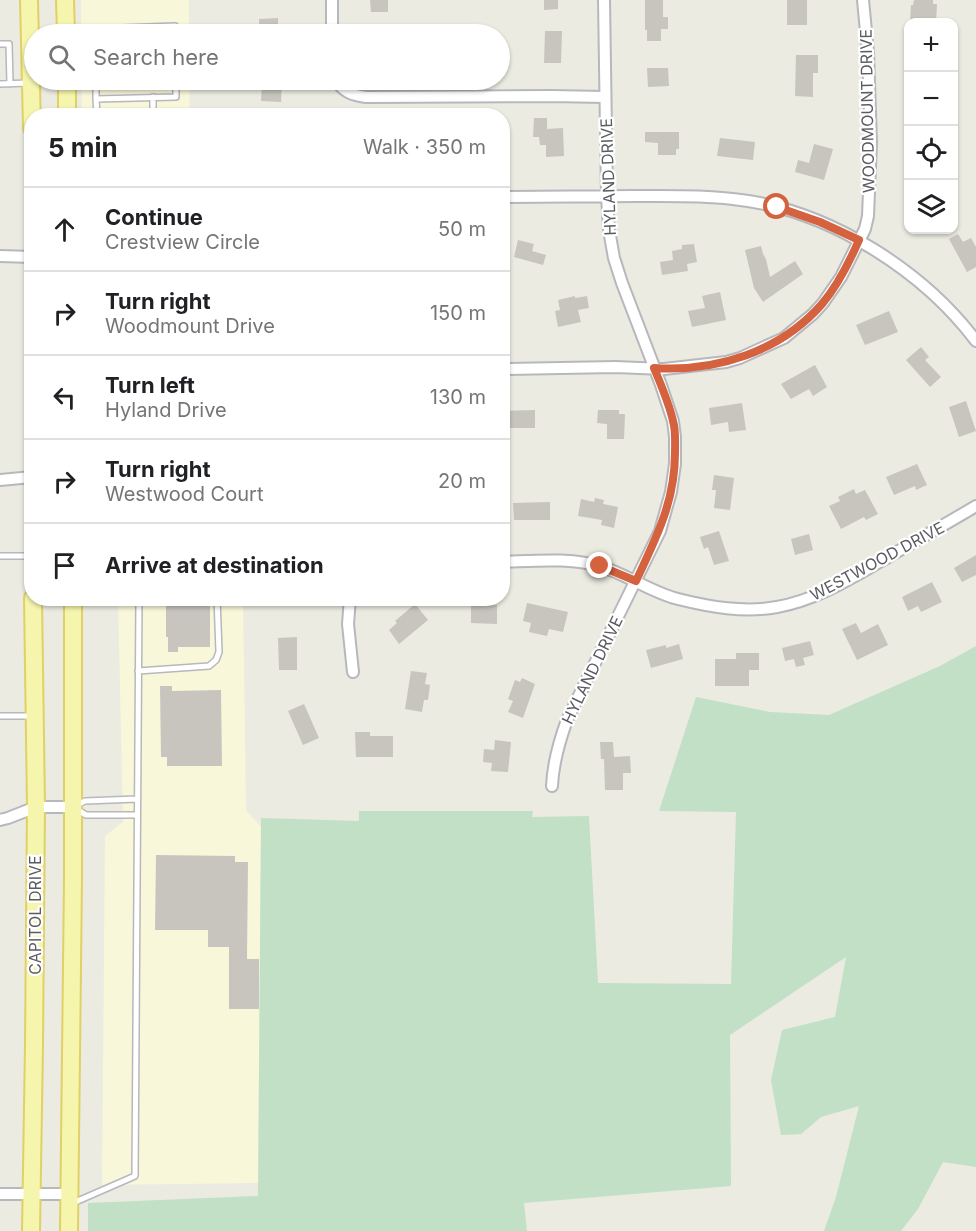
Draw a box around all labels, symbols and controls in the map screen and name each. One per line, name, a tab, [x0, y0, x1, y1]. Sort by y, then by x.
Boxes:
map controls	[904, 18, 958, 234]
button: +	[904, 18, 958, 72]
search box	[24, 24, 510, 90]
street label: WOODMOUNT DRIVE	[856, 29, 878, 193]
icon: search	[45, 41, 78, 74]
text: Search here	[93, 44, 219, 70]
button: −	[904, 72, 958, 126]
street label: HYLAND DRIVE	[596, 118, 620, 236]
button: locate	[904, 126, 958, 180]
text: 5 min	[48, 132, 118, 163]
text: Walk · 350 m	[363, 135, 486, 159]
button: layers	[904, 180, 958, 234]
route start	[763, 193, 789, 219]
text: Continue	[105, 204, 203, 230]
icon: ahead	[48, 213, 81, 246]
text: 50 m	[438, 217, 486, 241]
text: Crestview Circle	[105, 230, 260, 254]
text: Turn right	[105, 288, 211, 314]
icon: right	[48, 297, 81, 330]
text: 150 m	[430, 301, 486, 325]
text: Woodmount Drive	[105, 314, 275, 338]
text: Turn left	[105, 372, 195, 398]
icon: left	[48, 381, 81, 414]
text: 130 m	[430, 385, 486, 409]
text: Hyland Drive	[105, 398, 227, 422]
text: Turn right	[105, 456, 211, 482]
icon: right	[48, 465, 81, 498]
text: 20 m	[438, 469, 486, 493]
text: Westwood Court	[105, 482, 263, 506]
street label: WESTWOOD DRIVE	[806, 517, 948, 605]
icon: arrive	[48, 549, 81, 582]
text: Arrive at destination	[105, 552, 324, 578]
route end	[586, 552, 612, 578]
street label: HYLAND DRIVE	[557, 613, 627, 727]
street label: CAPITOL DRIVE	[25, 855, 45, 975]

